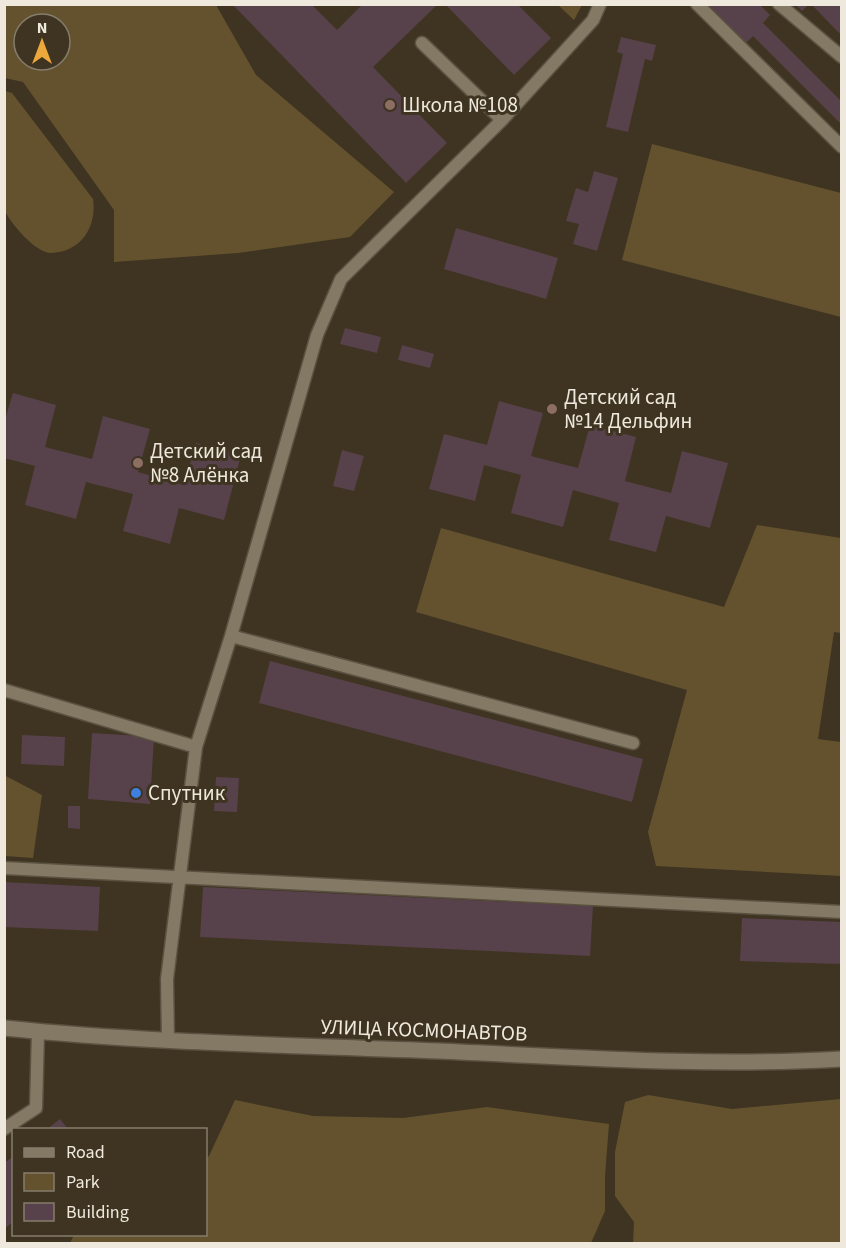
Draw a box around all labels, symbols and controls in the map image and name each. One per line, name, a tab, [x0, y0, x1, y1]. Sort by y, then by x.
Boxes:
north arrow	[12, 12, 72, 72]
text: N	[37, 17, 47, 39]
place label: Школа №108	[402, 90, 518, 120]
marker: Школа №108	[383, 98, 397, 112]
place label: Детский сад №14 Дельфин	[564, 382, 692, 436]
marker: Детский сад №14 Дельфин	[545, 402, 559, 416]
place label: Детский сад №8 Алёнка	[150, 436, 262, 490]
marker: Детский сад №8 Алёнка	[131, 456, 145, 470]
place label: Спутник	[148, 778, 226, 808]
marker: Спутник	[129, 786, 143, 800]
street label: УЛИЦА КОСМОНАВТОВ	[320, 1011, 528, 1049]
legend	[12, 1128, 207, 1236]
text: Road	[66, 1140, 105, 1165]
text: Park	[66, 1170, 100, 1195]
text: Building	[66, 1200, 129, 1225]

